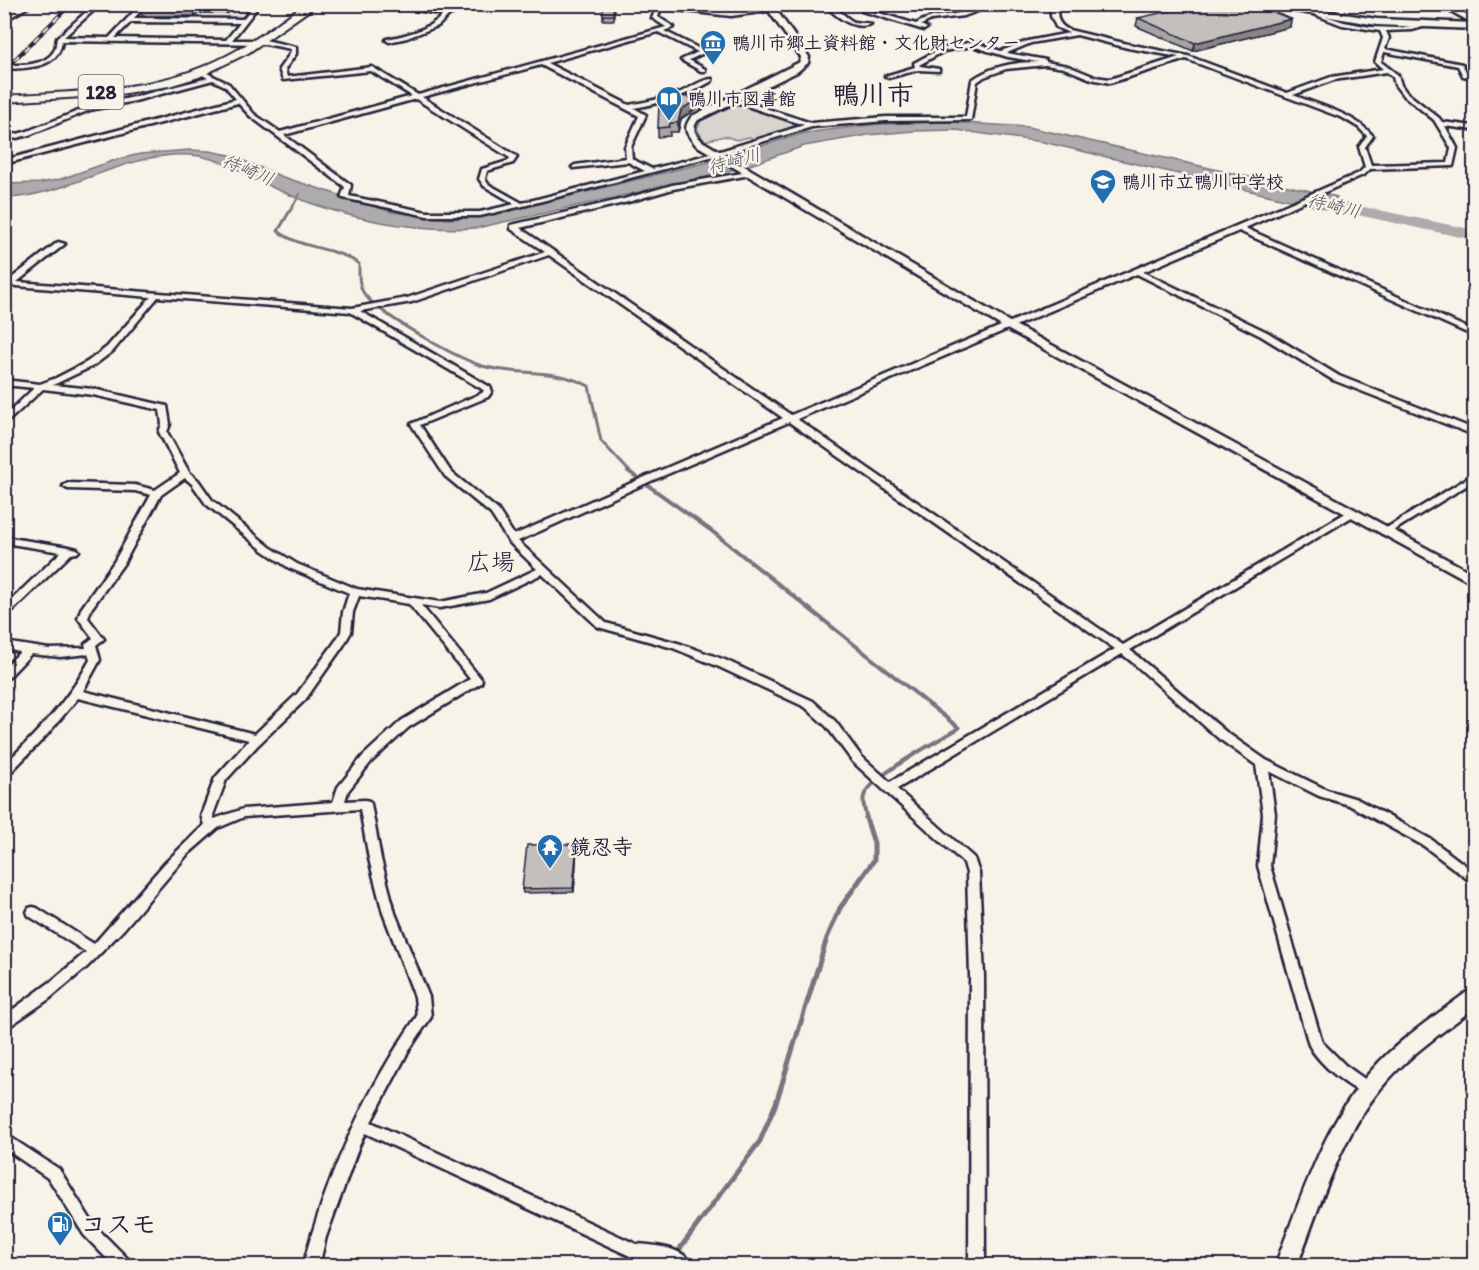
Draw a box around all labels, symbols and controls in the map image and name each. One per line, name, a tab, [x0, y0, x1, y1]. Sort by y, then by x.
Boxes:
museum icon: 鴨川市郷土資料館・文化財センター	[698, 28, 728, 66]
place label: 鴨川市郷土資料館・文化財センター	[732, 32, 1020, 54]
road number: 128	[78, 75, 124, 109]
district label: 鴨川市	[833, 78, 914, 111]
library icon: 鴨川市図書館	[654, 84, 684, 122]
place label: 鴨川市図書館	[688, 88, 796, 110]
water label: 待崎川	[705, 143, 763, 179]
water label: 待崎川	[219, 150, 277, 190]
school or university icon: 鴨川市立鴨川中学校	[1088, 167, 1118, 205]
place label: 鴨川市立鴨川中学校	[1122, 171, 1284, 193]
water label: 待崎川	[1305, 189, 1363, 223]
district label: 広場	[467, 547, 515, 576]
temple icon: 鏡忍寺	[535, 832, 565, 870]
place label: 鏡忍寺	[570, 834, 633, 859]
place label: コスモ	[80, 1208, 157, 1240]
fuel station icon: コスモ	[45, 1209, 75, 1247]

